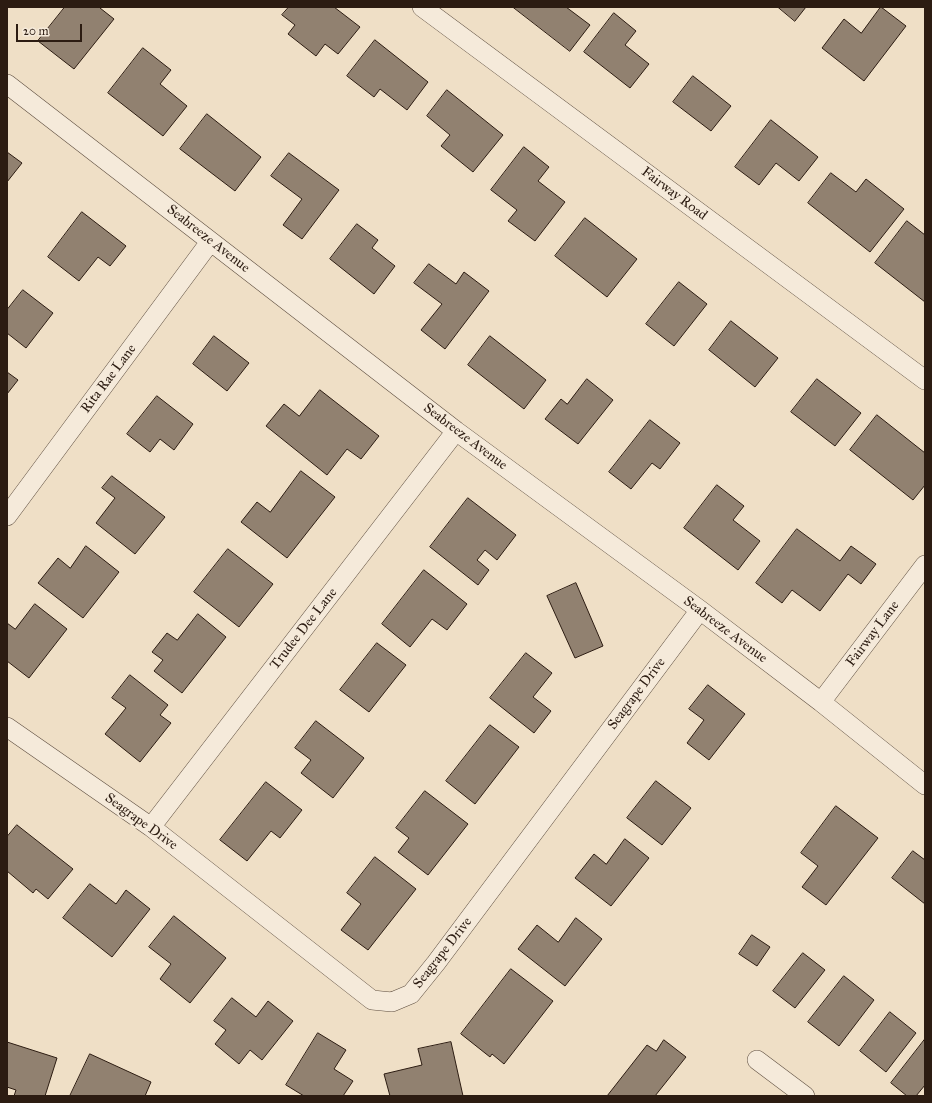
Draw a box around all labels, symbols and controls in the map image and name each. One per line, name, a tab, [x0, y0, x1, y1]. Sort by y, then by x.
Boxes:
scale bar	[18, 16, 84, 42]
text: 20 m	[23, 24, 49, 38]
street label: Fairway Road	[638, 164, 710, 224]
street label: Seabreeze Avenue	[163, 201, 253, 277]
street label: Rita Rae Lane	[78, 341, 140, 417]
street label: Seabreeze Avenue	[420, 400, 510, 474]
street label: Trudee Dee Lane	[267, 585, 341, 673]
street label: Seabreeze Avenue	[680, 593, 770, 667]
street label: Fairway Lane	[843, 598, 903, 670]
street label: Seagrape Drive	[605, 655, 669, 733]
street label: Seagrape Drive	[101, 790, 181, 854]
street label: Seagrape Drive	[410, 914, 476, 992]

